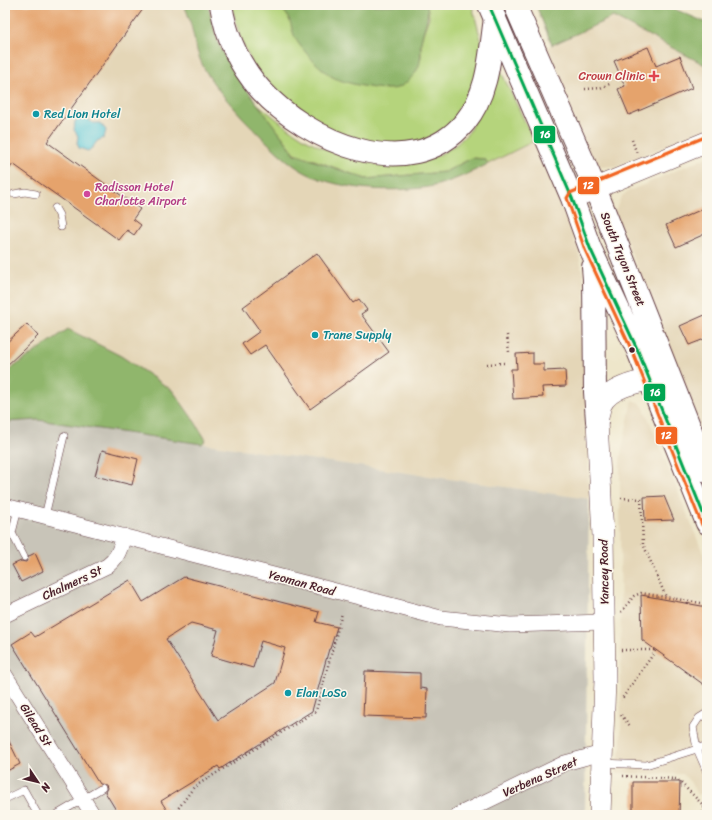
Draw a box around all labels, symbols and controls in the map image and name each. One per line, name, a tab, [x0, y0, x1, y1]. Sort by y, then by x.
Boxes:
place label: Crown Clinic	[579, 65, 645, 87]
marker: Crown Clinic	[648, 70, 660, 82]
place label: Red Lion Hotel	[44, 103, 121, 125]
marker: Red Lion Hotel	[31, 109, 41, 119]
line badge: 16	[533, 125, 556, 144]
text: 16	[540, 125, 550, 144]
place label: Radisson Hotel Charlotte Airport	[95, 176, 187, 212]
line badge: 12	[577, 176, 600, 195]
text: 12	[582, 176, 594, 195]
marker: Radisson Hotel Charlotte Airport	[82, 189, 92, 199]
street label: South Tryon Street	[594, 208, 652, 310]
place label: Trane Supply	[323, 324, 392, 346]
marker: Trane Supply	[310, 330, 320, 340]
unlabelled marker	[627, 345, 637, 355]
line badge: 16	[643, 383, 666, 402]
text: 16	[650, 383, 660, 402]
line badge: 12	[655, 426, 678, 445]
text: 12	[660, 426, 672, 445]
street label: Yancey Road	[592, 538, 616, 605]
street label: Chalmers St	[38, 559, 107, 607]
street label: Yeoman Road	[266, 564, 338, 603]
place label: Elan LoSo	[296, 682, 347, 704]
marker: Elan LoSo	[283, 688, 293, 698]
street label: Gilead St	[14, 699, 59, 752]
street label: Verbena Street	[499, 750, 582, 803]
north arrow	[18, 762, 58, 802]
text: N	[36, 778, 56, 796]

